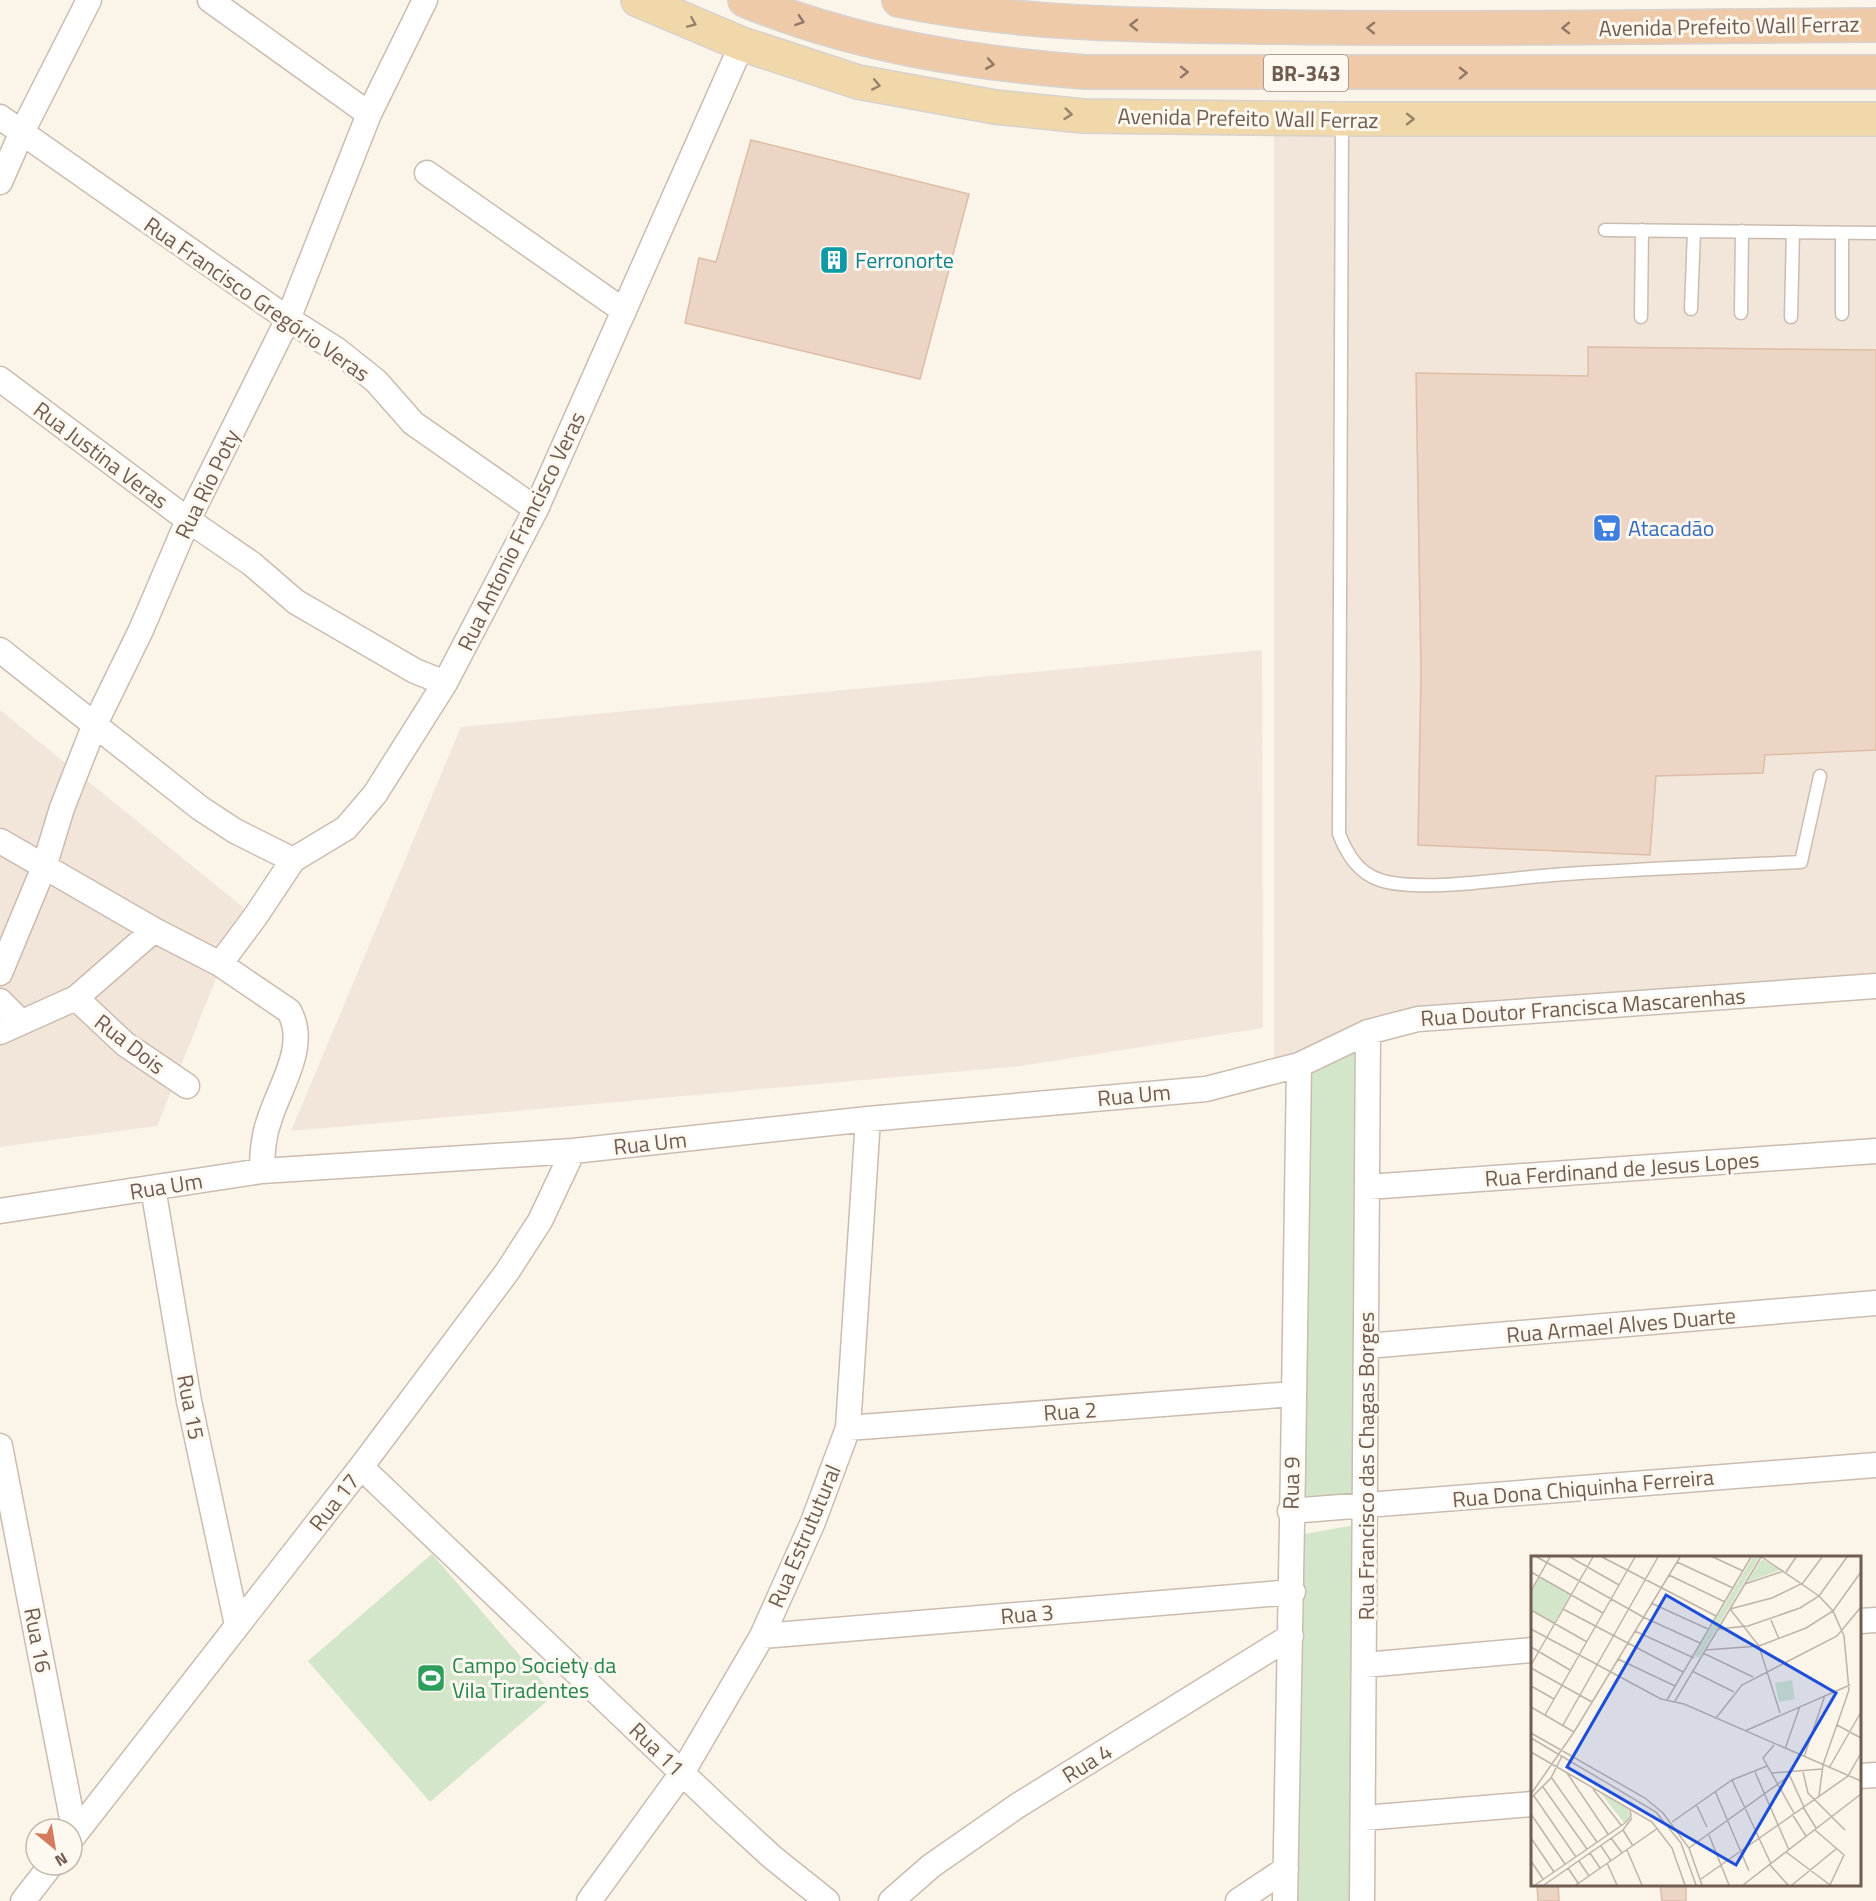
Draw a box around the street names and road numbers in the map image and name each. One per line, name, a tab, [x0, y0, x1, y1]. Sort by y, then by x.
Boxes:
street label: Avenida Prefeito Wall Ferraz	[1598, 7, 1860, 45]
road number: BR-343	[1264, 55, 1348, 91]
street label: Avenida Prefeito Wall Ferraz	[1117, 99, 1379, 137]
street label: Rua Francisco Gregório Veras	[137, 208, 377, 390]
street label: Rua Justina Veras	[26, 393, 176, 517]
street label: Rua Antonio Francisco Veras	[448, 406, 594, 656]
street label: Rua Rio Poty	[166, 423, 248, 545]
street label: Rua Doutor Francisca Mascarenhas	[1419, 979, 1747, 1035]
street label: Rua Dois	[87, 1005, 173, 1083]
street label: Rua Um	[1096, 1075, 1172, 1115]
street label: Rua Um	[612, 1122, 688, 1164]
street label: Rua Ferdinand de Jesus Lopes	[1484, 1142, 1760, 1196]
street label: Rua Um	[127, 1163, 205, 1209]
street label: Rua Armael Alves Duarte	[1505, 1298, 1737, 1352]
street label: Rua Francisco das Chagas Borges	[1349, 1312, 1383, 1620]
street label: Rua 15	[168, 1372, 214, 1442]
street label: Rua 2	[1042, 1392, 1098, 1430]
street label: Rua 9	[1274, 1456, 1308, 1510]
street label: Rua Estrututural	[758, 1459, 850, 1613]
street label: Rua Dona Chiquinha Ferreira	[1451, 1460, 1715, 1516]
street label: Rua 17	[300, 1466, 368, 1538]
street label: Rua 3	[999, 1595, 1055, 1633]
street label: Rua 16	[15, 1605, 61, 1675]
street label: Rua 11	[622, 1714, 692, 1784]
street label: Rua 4	[1055, 1734, 1119, 1792]

